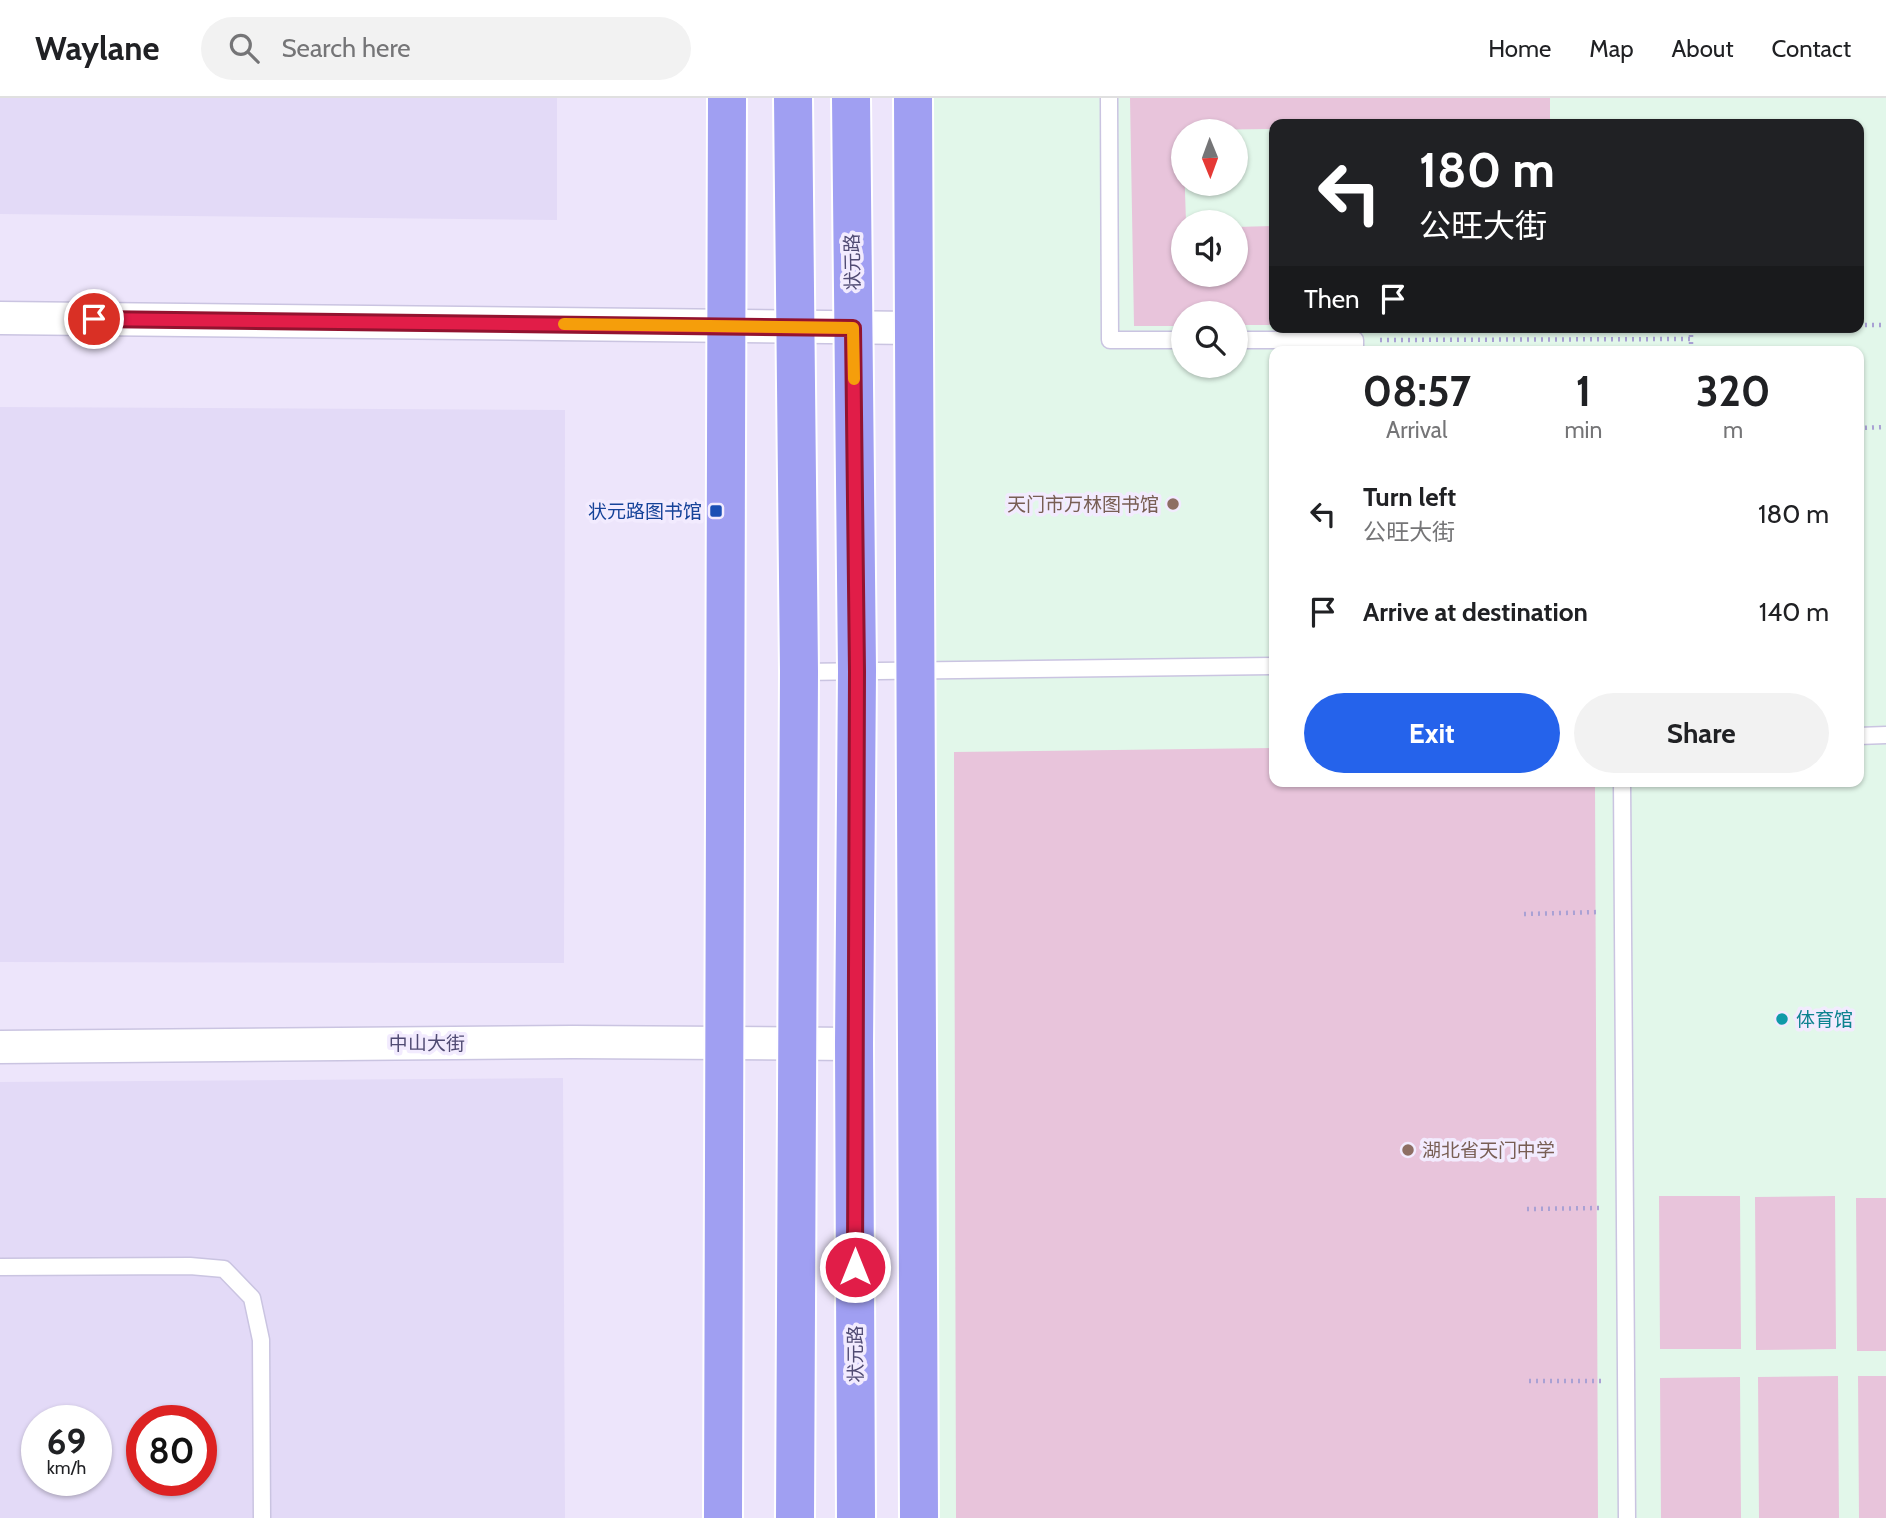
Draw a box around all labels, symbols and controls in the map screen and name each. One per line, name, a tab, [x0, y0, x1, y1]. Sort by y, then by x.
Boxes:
search box	[201, 17, 691, 80]
text: Waylane	[35, 28, 159, 68]
icon: search	[225, 29, 263, 67]
text: Search here	[281, 32, 411, 64]
text: Home	[1488, 34, 1551, 63]
text: Map	[1589, 34, 1634, 63]
text: About	[1672, 34, 1734, 63]
text: Contact	[1772, 34, 1851, 63]
north arrow	[1171, 119, 1248, 196]
map controls	[1171, 119, 1248, 378]
text: 180 m	[1419, 140, 1555, 199]
icon: left	[1304, 147, 1395, 238]
text: 公旺大街	[1419, 206, 1547, 245]
button: sound	[1171, 210, 1248, 287]
street label: 状元路	[841, 233, 864, 291]
icon: arrive	[1374, 280, 1412, 318]
text: Then	[1304, 283, 1360, 315]
pin	[64, 289, 124, 349]
icon: arrive	[75, 300, 113, 338]
button: search	[1171, 301, 1248, 378]
text: 08:57	[1363, 365, 1471, 417]
text: 1	[1576, 365, 1591, 417]
text: 320	[1696, 365, 1770, 417]
text: Arrival	[1386, 416, 1447, 444]
text: min	[1564, 416, 1602, 444]
text: m	[1723, 416, 1743, 444]
text: Turn left	[1363, 481, 1456, 513]
place label: 天门市万林图书馆	[1007, 493, 1159, 516]
icon: left	[1304, 495, 1342, 533]
marker: 天门市万林图书馆	[1165, 496, 1181, 512]
text: 180 m	[1758, 498, 1829, 530]
place label: 状元路图书馆	[588, 500, 702, 523]
marker: 状元路图书馆	[708, 503, 724, 519]
text: 公旺大街	[1363, 518, 1455, 546]
icon: arrive	[1304, 593, 1342, 631]
text: Arrive at destination	[1363, 596, 1588, 628]
text: 140 m	[1759, 596, 1829, 628]
button: Exit	[1304, 693, 1560, 773]
button: Share	[1574, 693, 1829, 773]
place label: 体育馆	[1796, 1008, 1853, 1031]
marker: 体育馆	[1774, 1011, 1790, 1027]
street label: 中山大街	[389, 1032, 465, 1055]
place label: 湖北省天门中学	[1422, 1139, 1555, 1162]
marker: 湖北省天门中学	[1400, 1142, 1416, 1158]
position arrow	[818, 1230, 892, 1304]
street label: 状元路	[844, 1325, 867, 1383]
speed limit sign: 80	[126, 1405, 217, 1496]
text: 69	[47, 1420, 86, 1463]
text: km/h	[47, 1457, 86, 1479]

